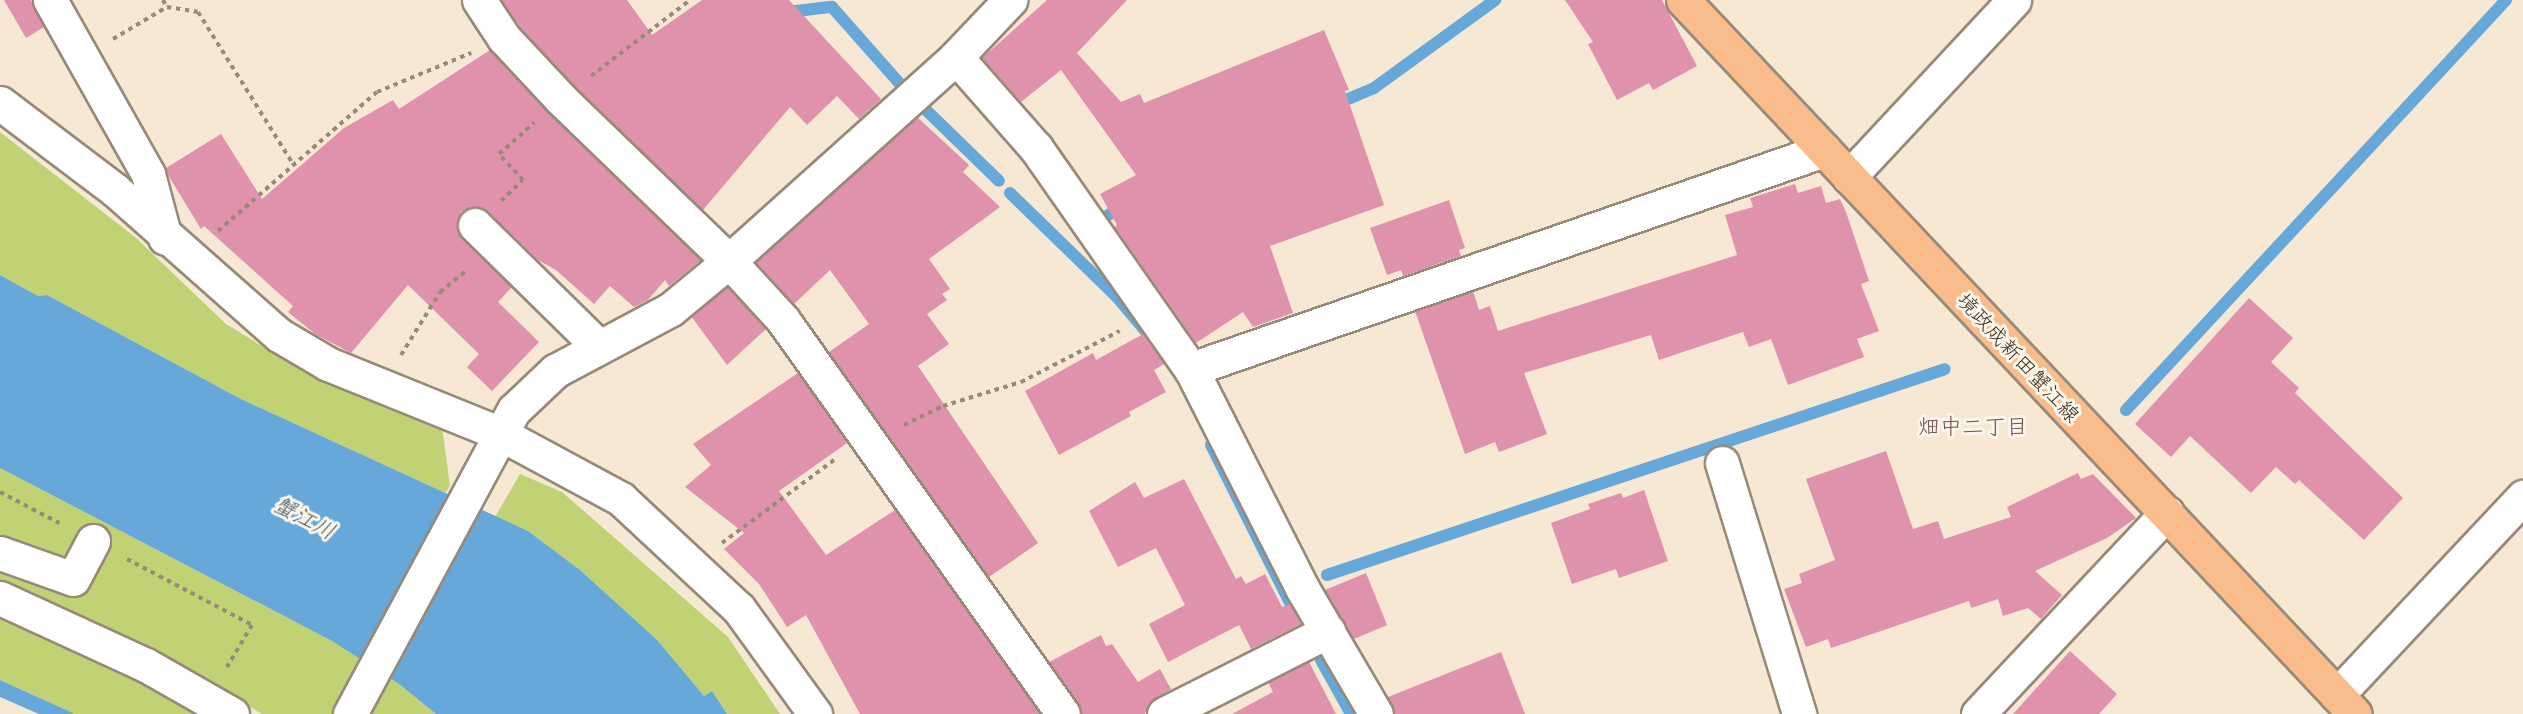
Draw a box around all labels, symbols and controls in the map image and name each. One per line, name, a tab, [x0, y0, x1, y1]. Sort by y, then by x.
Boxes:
street label: 境政成新田蟹江線	[1952, 287, 2086, 427]
district label: 畑中二丁目	[1918, 413, 2028, 439]
water label: 蟹江川	[270, 490, 340, 544]

